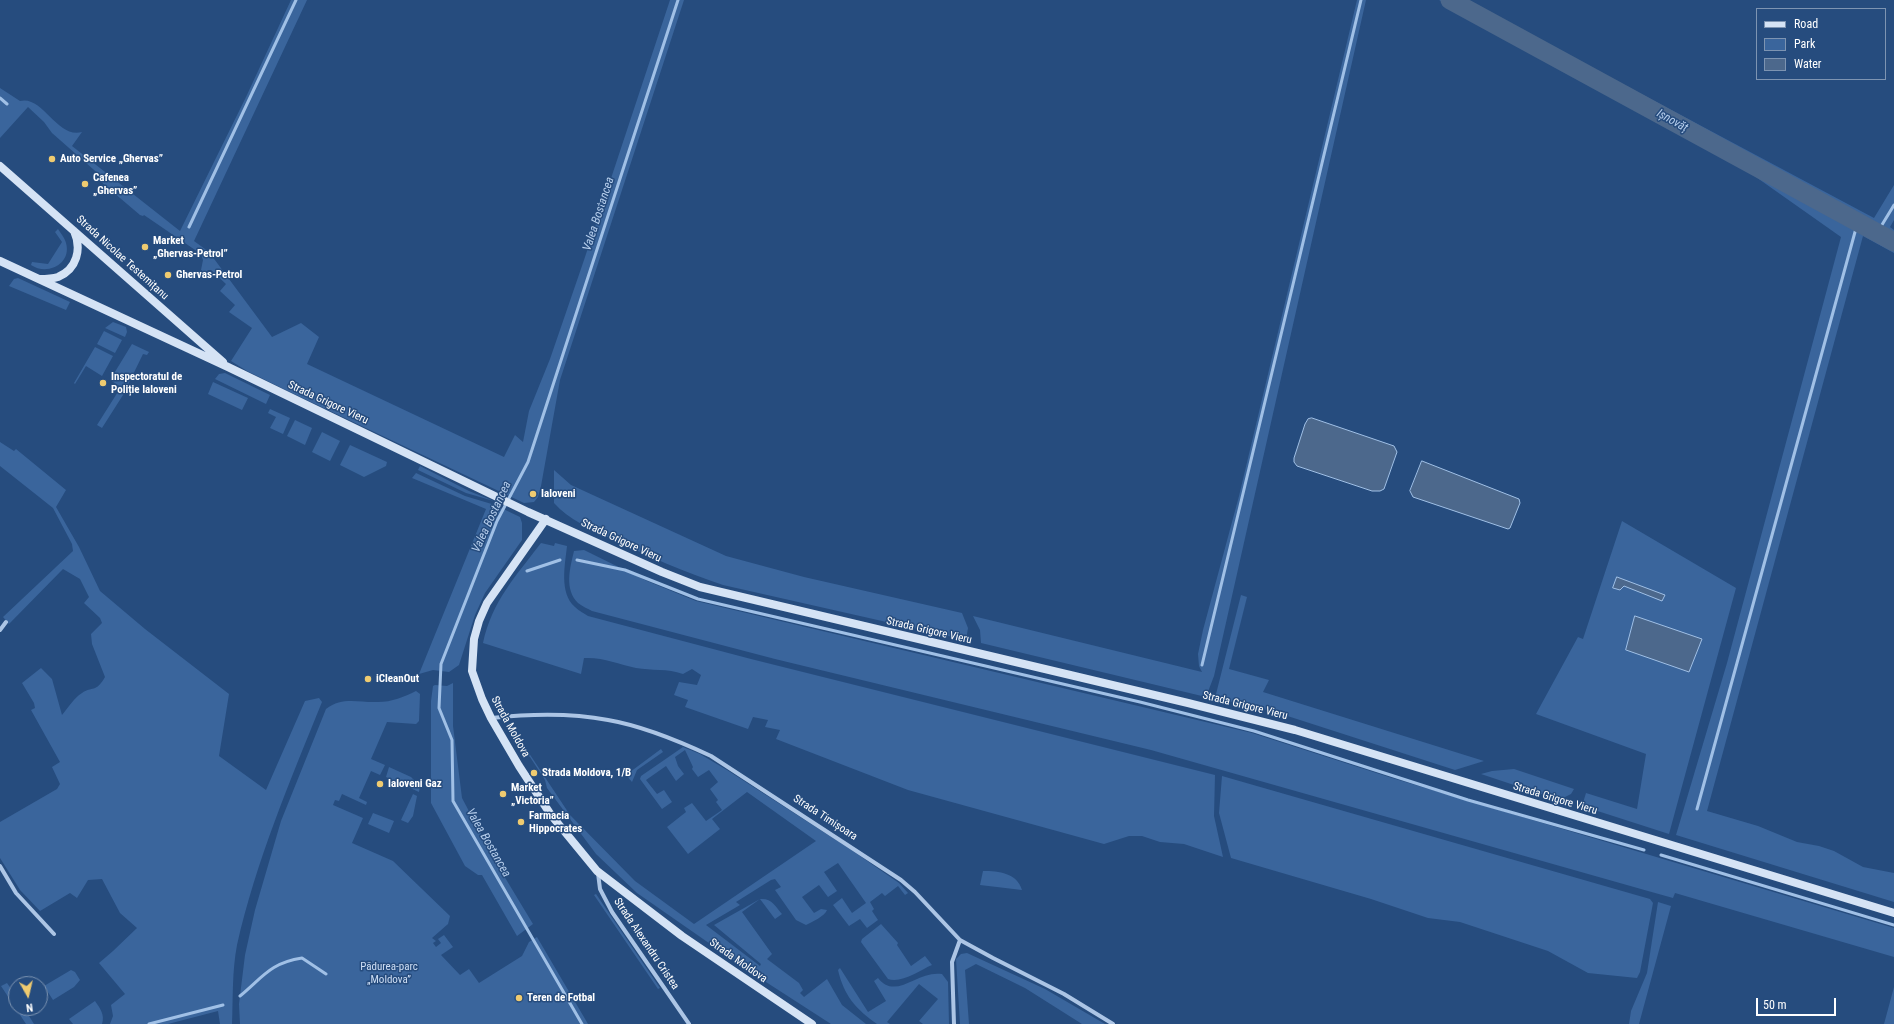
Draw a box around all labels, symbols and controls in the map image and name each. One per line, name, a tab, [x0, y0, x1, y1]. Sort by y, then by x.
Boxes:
legend	[1756, 8, 1886, 80]
text: Road	[1794, 17, 1818, 31]
text: Park	[1794, 37, 1815, 51]
text: Water	[1794, 57, 1822, 71]
water label: Ișnovăț	[1654, 107, 1690, 135]
place label: Auto Service „Ghervas”	[60, 152, 163, 166]
marker: Auto Service „Ghervas”	[47, 154, 57, 164]
place label: Cafenea „Ghervas”	[93, 171, 137, 197]
water label: Valea Bostancea	[580, 175, 618, 253]
marker: Cafenea „Ghervas”	[80, 179, 90, 189]
street label: Strada Nicolae Testemițanu	[73, 213, 171, 303]
place label: Market „Ghervas-Petrol”	[153, 234, 228, 260]
marker: Market „Ghervas-Petrol”	[140, 242, 150, 252]
place label: Ghervas-Petrol	[176, 268, 242, 282]
marker: Ghervas-Petrol	[163, 270, 173, 280]
place label: Inspectoratul de Poliție Ialoveni	[111, 370, 182, 396]
marker: Inspectoratul de Poliție Ialoveni	[98, 378, 108, 388]
street label: Strada Grigore Vieru	[286, 379, 370, 427]
water label: Valea Bostancea	[469, 479, 515, 555]
place label: Ialoveni	[541, 487, 576, 501]
marker: Ialoveni	[528, 489, 538, 499]
street label: Strada Grigore Vieru	[579, 517, 663, 565]
street label: Strada Grigore Vieru	[885, 615, 973, 647]
place label: iCleanOut	[376, 672, 419, 686]
marker: iCleanOut	[363, 674, 373, 684]
street label: Strada Grigore Vieru	[1201, 689, 1289, 723]
street label: Strada Moldova	[488, 694, 532, 760]
place label: Strada Moldova, 1/B	[542, 766, 631, 780]
marker: Strada Moldova, 1/B	[529, 768, 539, 778]
place label: Ialoveni Gaz	[388, 777, 442, 791]
marker: Ialoveni Gaz	[375, 779, 385, 789]
street label: Strada Grigore Vieru	[1511, 780, 1599, 818]
place label: Market „Victoria”	[511, 781, 554, 807]
marker: Market „Victoria”	[498, 789, 508, 799]
street label: Strada Timișoara	[790, 792, 860, 844]
water label: Valea Bostancea	[463, 806, 513, 880]
place label: Farmacia Hippocrates	[529, 809, 582, 835]
marker: Farmacia Hippocrates	[516, 817, 526, 827]
street label: Strada Alexandru Cristea	[610, 896, 682, 992]
street label: Strada Moldova	[706, 936, 770, 986]
park label: Pădurea-parc „Moldova”	[360, 960, 418, 986]
north arrow	[8, 976, 48, 1016]
scale bar	[1758, 990, 1838, 1016]
place label: Teren de Fotbal	[527, 991, 595, 1005]
marker: Teren de Fotbal	[514, 993, 524, 1003]
text: 50 m	[1763, 998, 1787, 1012]
text: N	[25, 1000, 34, 1014]

